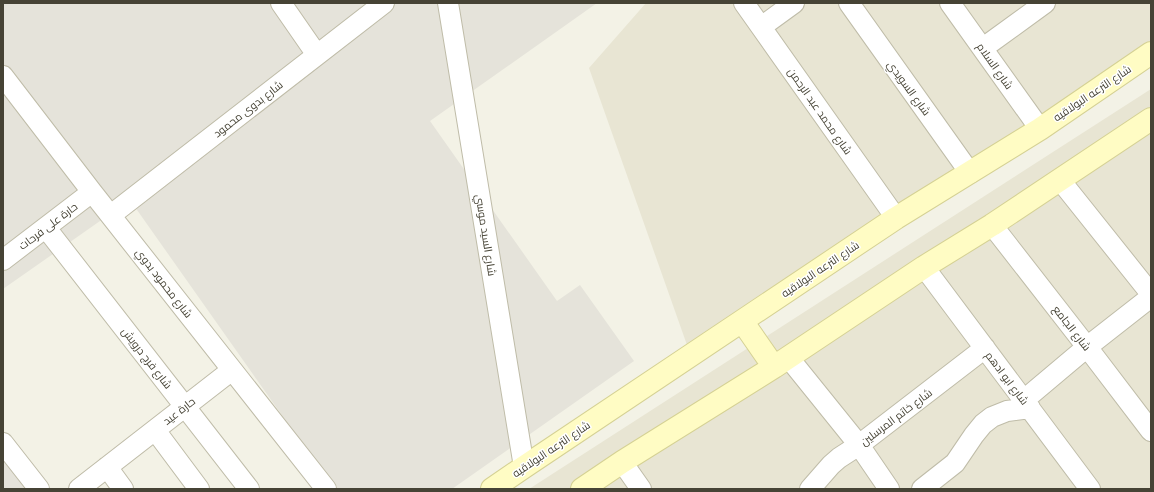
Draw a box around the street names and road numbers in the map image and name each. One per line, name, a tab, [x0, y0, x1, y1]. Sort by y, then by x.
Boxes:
street label: شارع السلام	[973, 41, 1015, 93]
street label: شارع السويدي	[883, 58, 933, 119]
street label: شارع الترعه البولاقيه	[1051, 63, 1134, 125]
street label: شارع محمد عبد الرحمن	[784, 66, 854, 158]
street label: شارع بدوى محمود	[211, 78, 286, 141]
street label: شارع السيد موسي	[472, 193, 498, 277]
street label: حارة على فرحات	[16, 200, 80, 253]
street label: شارع الترعه البولاقيه	[779, 239, 862, 301]
street label: شارع محمود بدوي	[131, 246, 195, 322]
street label: شارع الجامع	[1049, 303, 1093, 354]
street label: شارع فرج درويش	[118, 325, 175, 392]
street label: شارع ابو ادهم	[982, 349, 1031, 408]
street label: شارع خاتم المرسلين	[858, 386, 935, 449]
street label: حارة عيد	[161, 395, 198, 428]
street label: شارع الترعه البولاقيه	[510, 419, 593, 481]

